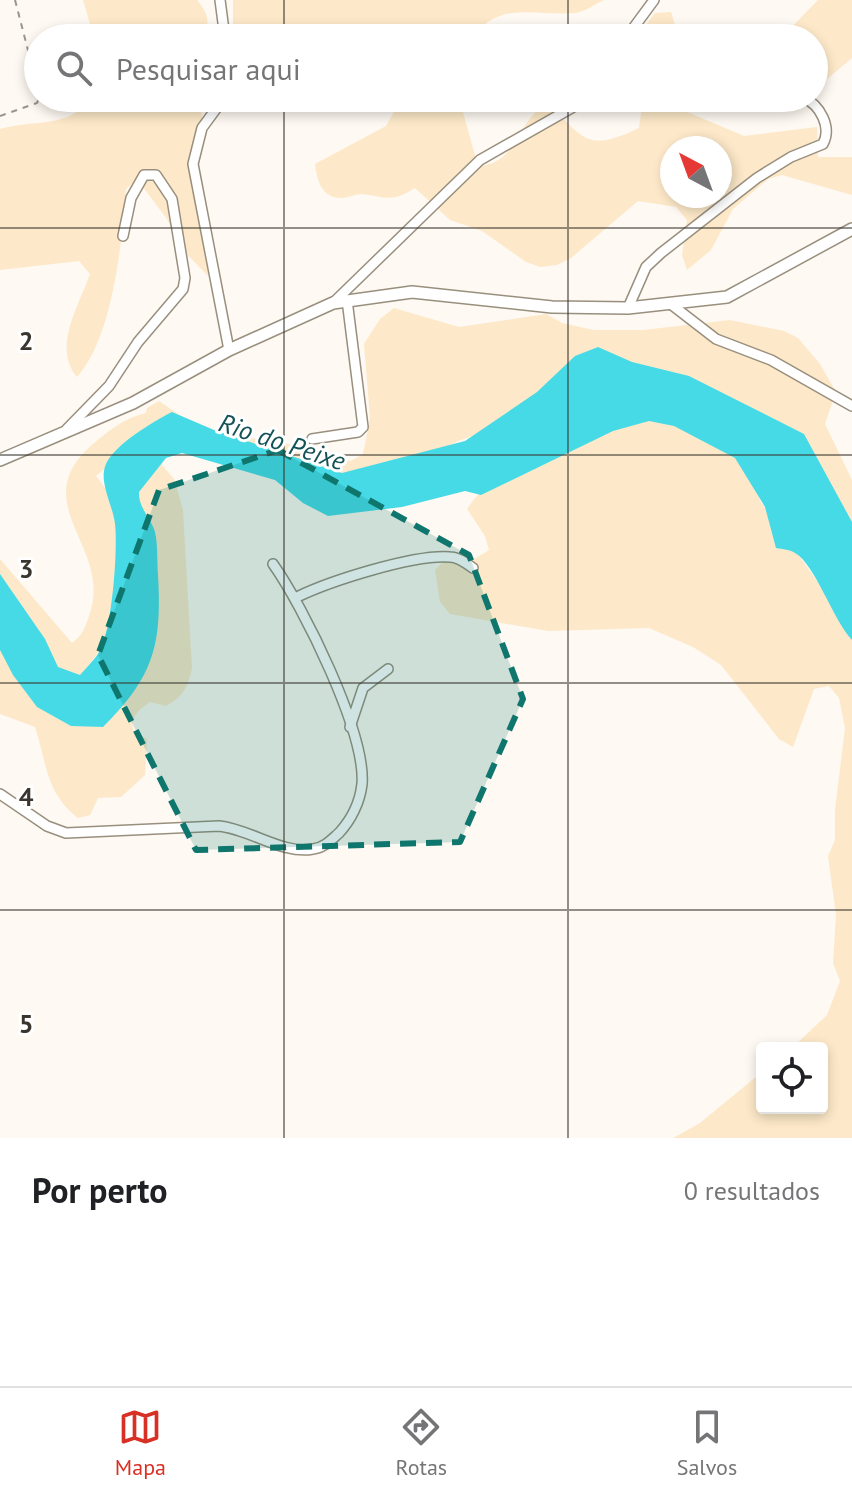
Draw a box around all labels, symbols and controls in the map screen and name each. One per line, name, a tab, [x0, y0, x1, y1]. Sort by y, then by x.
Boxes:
search box	[24, 24, 828, 112]
icon: search	[52, 46, 96, 90]
text: Pesquisar aqui	[116, 49, 301, 88]
north arrow	[660, 136, 732, 208]
text: 2	[19, 324, 33, 357]
water label: Rio do Peixe	[215, 406, 349, 477]
text: 3	[19, 552, 33, 585]
text: 4	[19, 780, 34, 813]
text: 5	[19, 1007, 33, 1040]
map controls	[756, 1042, 828, 1114]
button: locate	[756, 1042, 828, 1114]
text: Por perto	[32, 1168, 168, 1212]
text: 0 resultados	[684, 1174, 820, 1207]
tab: Mapa	[115, 1405, 166, 1481]
tab: Rotas	[396, 1405, 447, 1481]
tab: Salvos	[677, 1405, 737, 1481]

